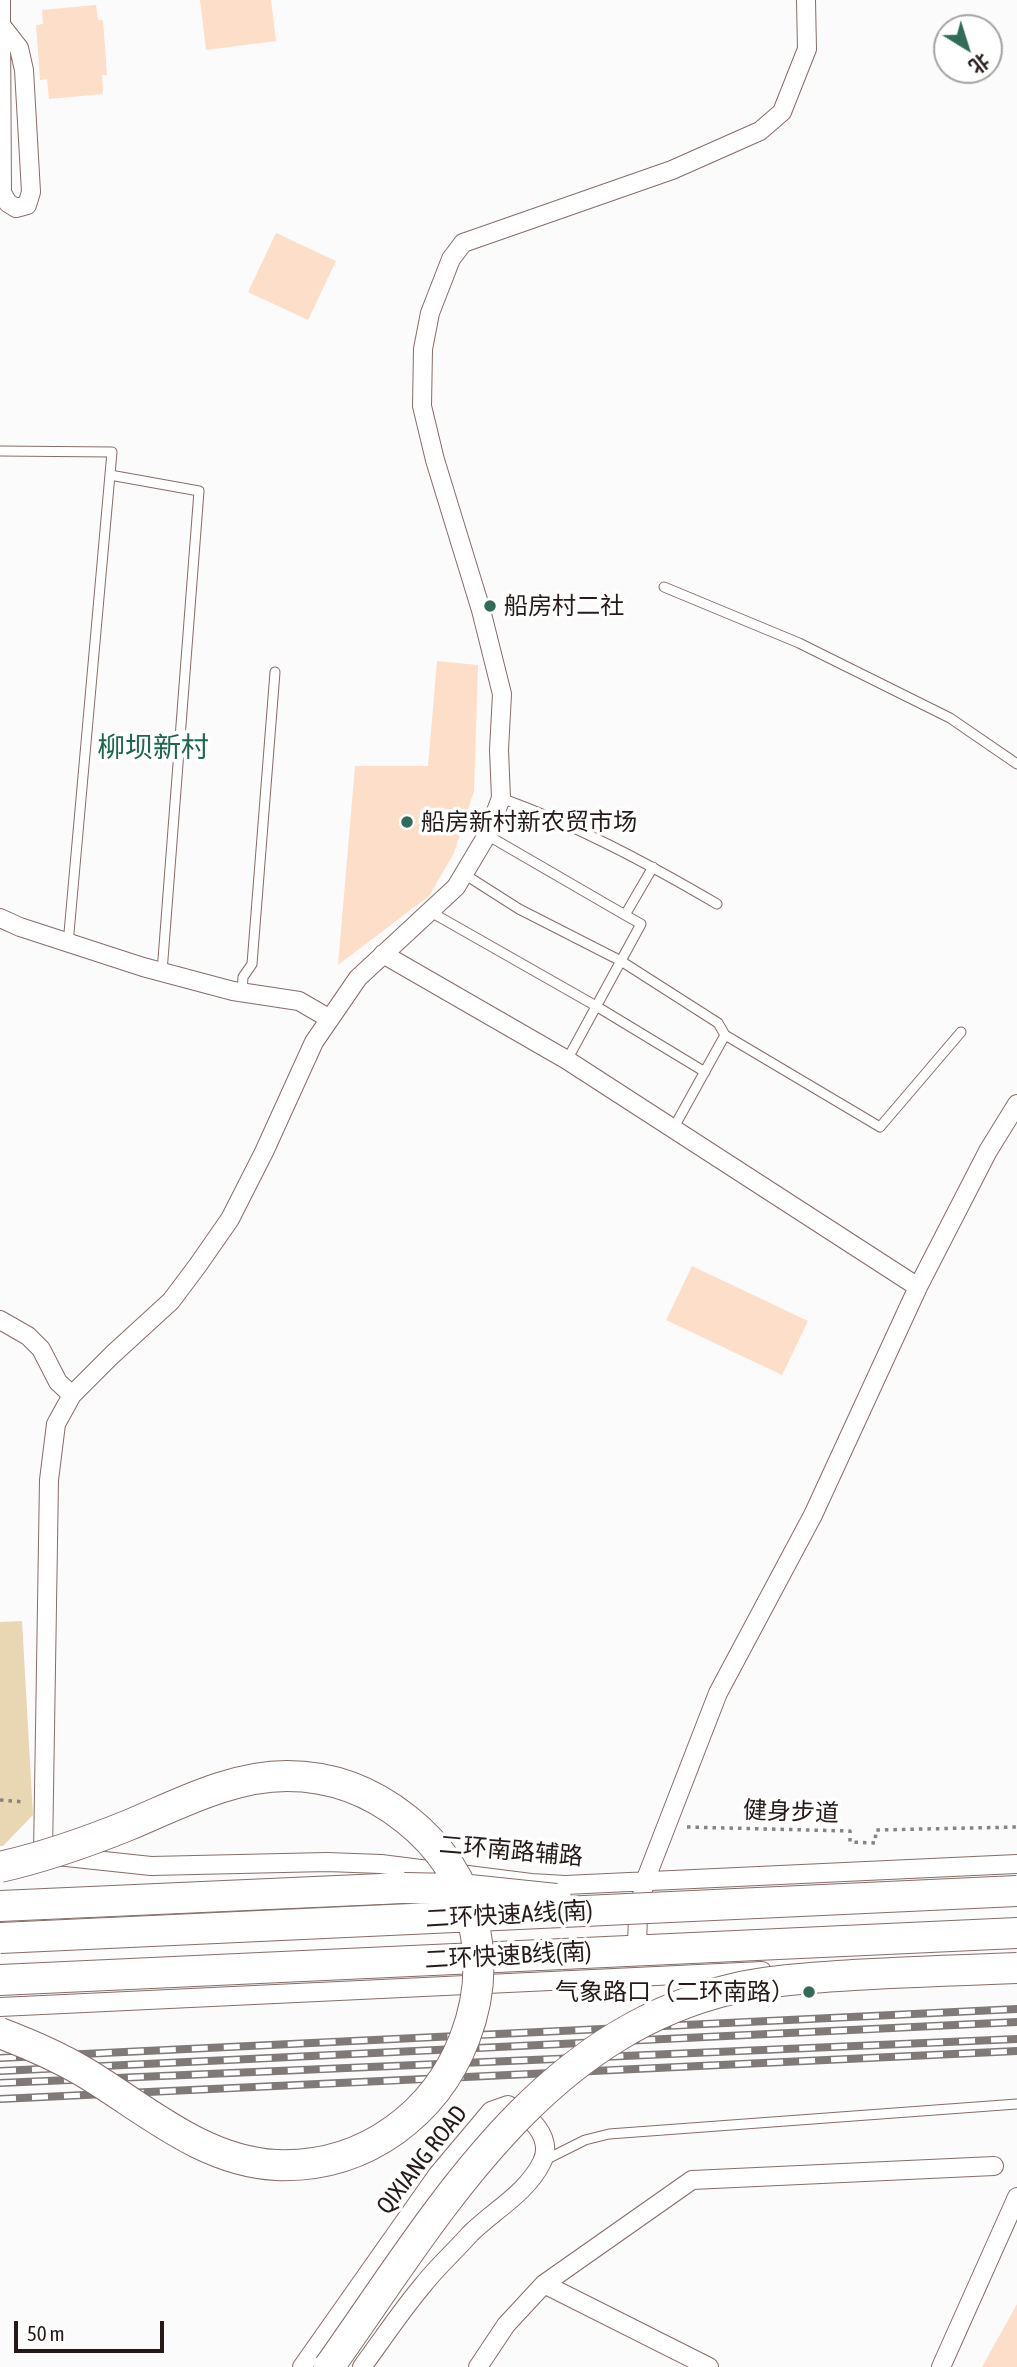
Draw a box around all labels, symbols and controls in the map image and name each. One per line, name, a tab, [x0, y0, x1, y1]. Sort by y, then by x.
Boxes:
north arrow	[933, 14, 1003, 84]
text: 北	[965, 49, 994, 78]
place label: 船房村二社	[504, 592, 624, 620]
marker: 船房村二社	[482, 598, 498, 614]
district label: 柳坝新村	[97, 731, 209, 765]
place label: 船房新村新农贸市场	[421, 808, 637, 836]
marker: 船房新村新农贸市场	[399, 814, 415, 830]
street label: 健身步道	[743, 1796, 839, 1828]
street label: 二环南路辅路	[438, 1830, 584, 1872]
street label: 二环快速A线(南)	[425, 1896, 593, 1934]
street label: 二环快速B线(南)	[424, 1937, 592, 1975]
place label: 气象路口（二环南路）	[555, 1978, 795, 2006]
marker: 气象路口（二环南路）	[801, 1984, 817, 2000]
street label: QIXIANG ROAD	[371, 2100, 473, 2220]
scale bar	[18, 2308, 168, 2352]
text: 50 m	[27, 2321, 65, 2345]

